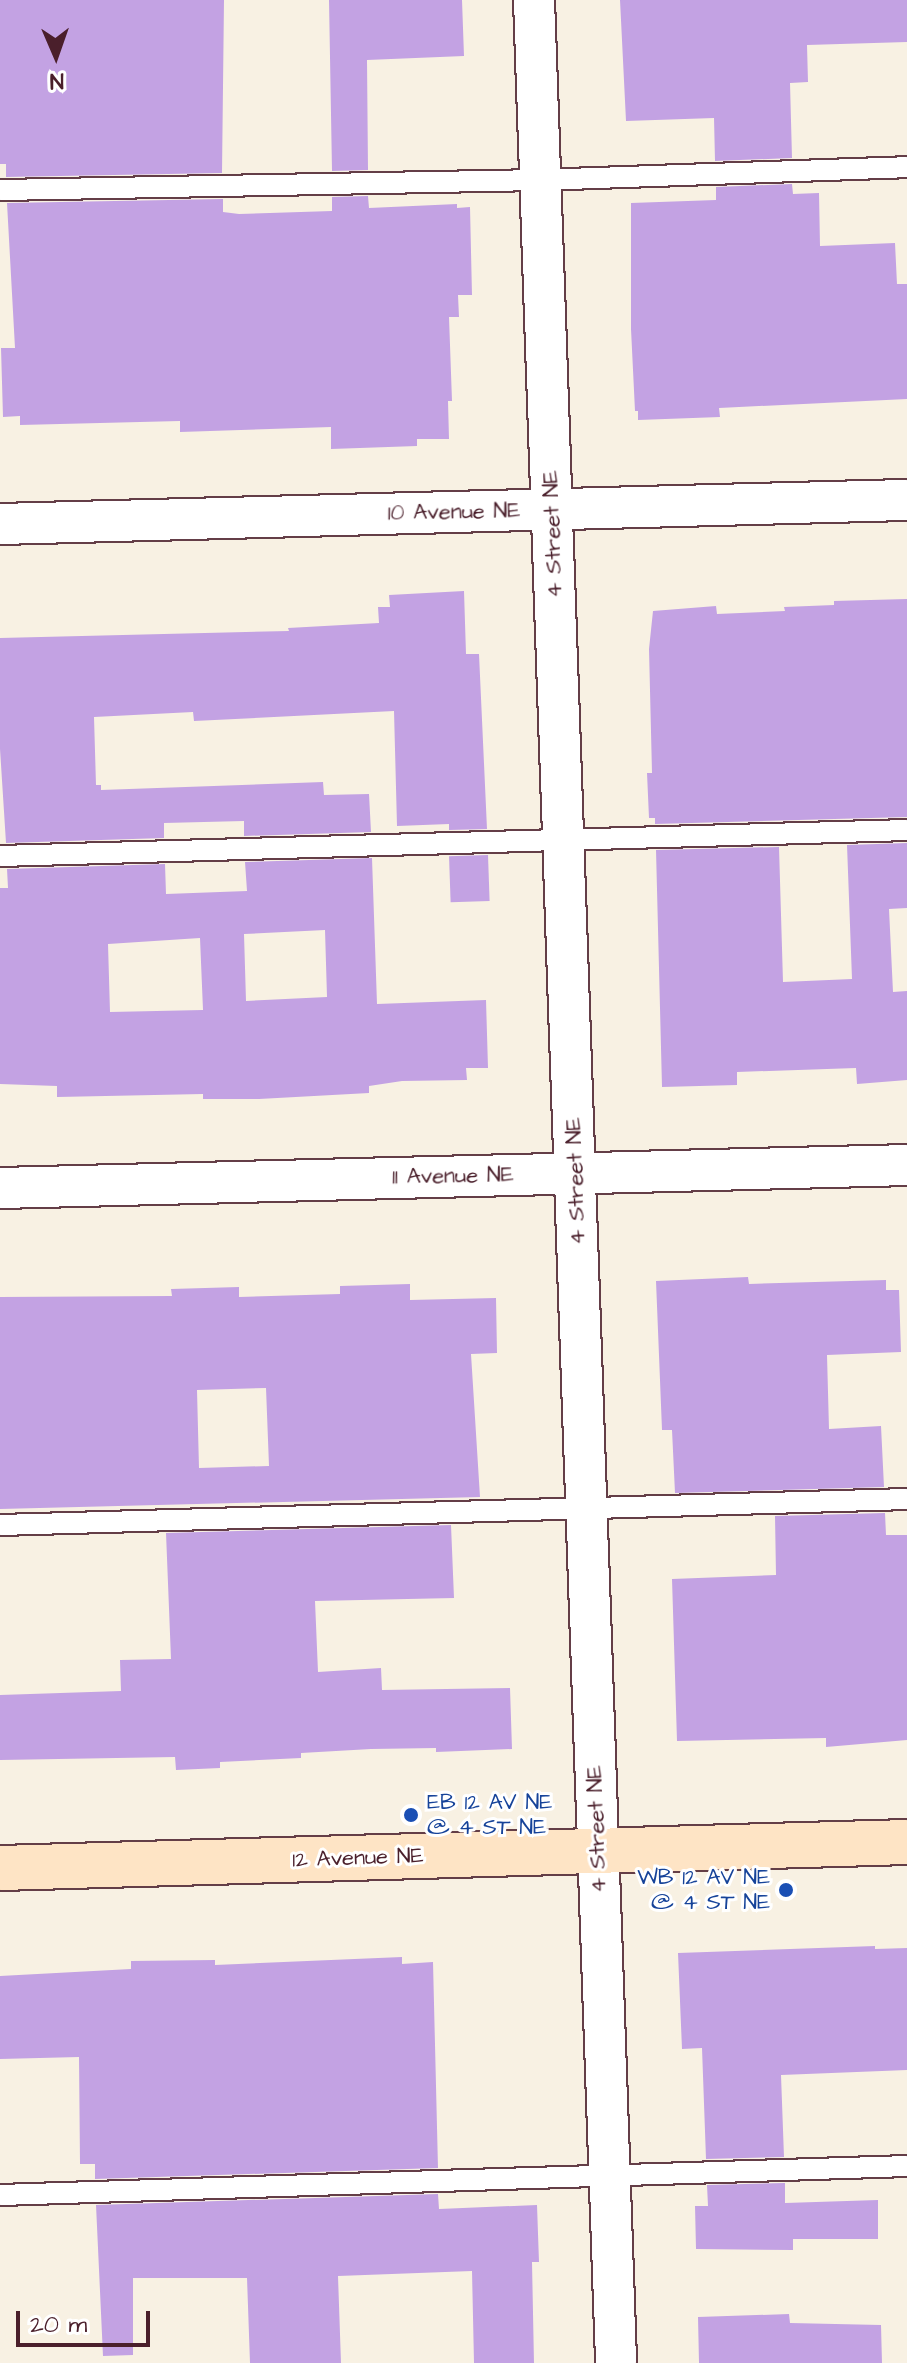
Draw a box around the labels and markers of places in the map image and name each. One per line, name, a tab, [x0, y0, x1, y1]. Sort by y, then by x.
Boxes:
place label: EB 12 AV NE @ 4 ST NE	[427, 1789, 552, 1840]
marker: EB 12 AV NE @ 4 ST NE	[402, 1806, 420, 1824]
place label: WB 12 AV NE @ 4 ST NE	[637, 1864, 770, 1916]
marker: WB 12 AV NE @ 4 ST NE	[777, 1881, 795, 1899]

